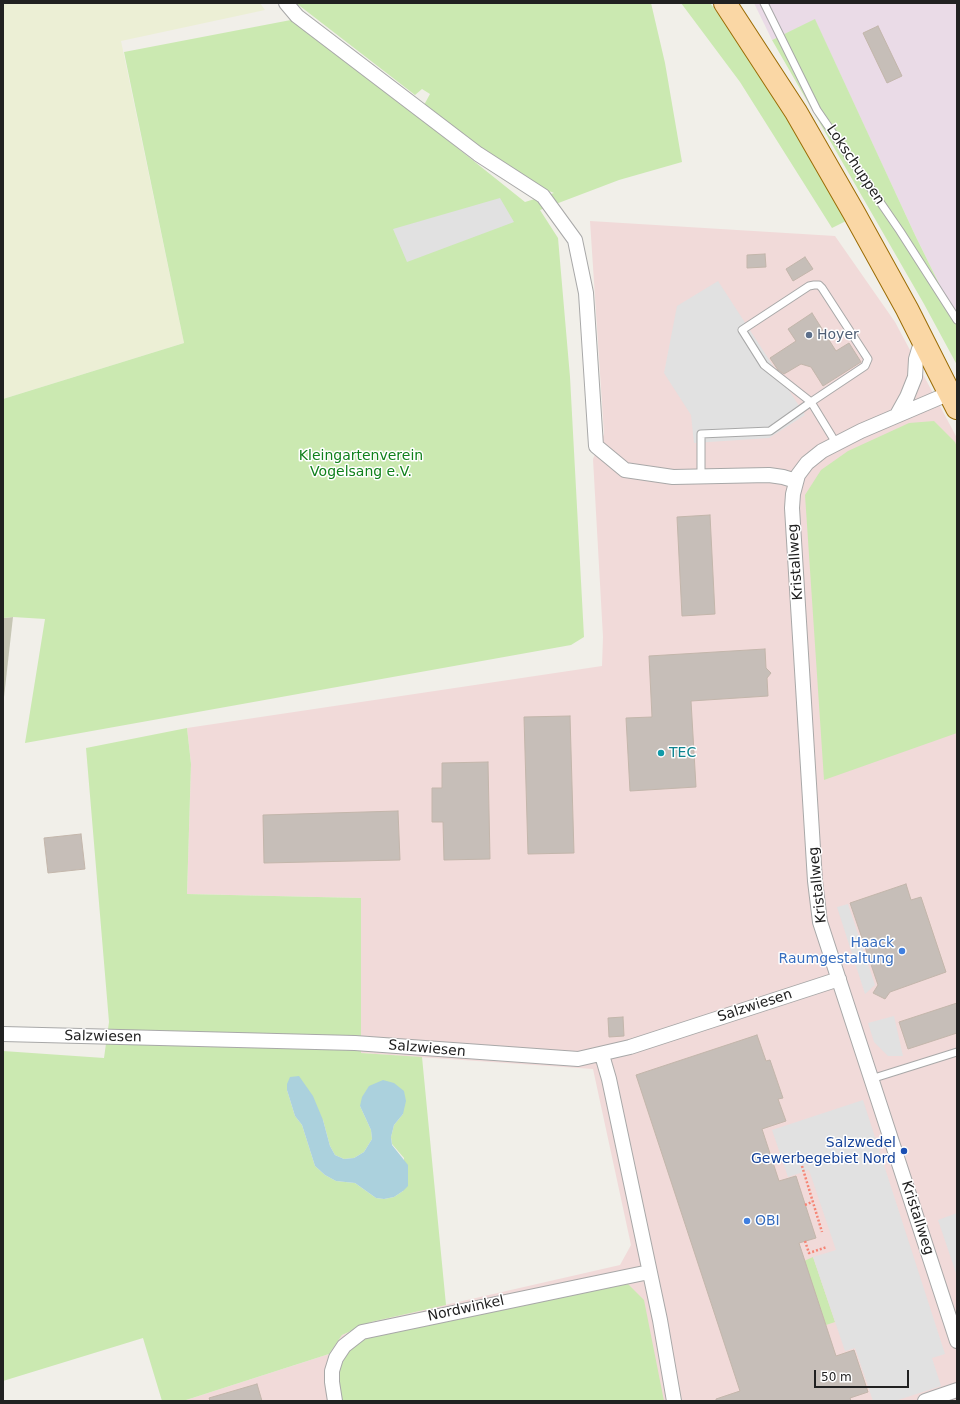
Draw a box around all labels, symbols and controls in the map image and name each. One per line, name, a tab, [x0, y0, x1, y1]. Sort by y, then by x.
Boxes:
street label: Lokschuppen	[822, 122, 888, 208]
place label: Hoyer	[817, 327, 859, 343]
marker: Hoyer	[804, 330, 814, 340]
park label: Kleingartenverein Vogelsang e.V.	[299, 448, 423, 480]
street label: Kristallweg	[785, 523, 807, 601]
place label: TEC	[669, 745, 696, 761]
marker: TEC	[656, 748, 666, 758]
street label: Kristallweg	[806, 846, 830, 924]
place label: Haack Raumgestaltung	[779, 935, 894, 968]
marker: Haack Raumgestaltung	[897, 946, 907, 956]
street label: Salzwiesen	[716, 986, 794, 1026]
street label: Salzwiesen	[64, 1028, 142, 1046]
street label: Salzwiesen	[388, 1037, 466, 1061]
place label: Salzwedel Gewerbegebiet Nord	[751, 1135, 896, 1168]
marker: Salzwedel Gewerbegebiet Nord	[899, 1146, 909, 1156]
street label: Kristallweg	[897, 1179, 937, 1257]
place label: OBI	[755, 1213, 780, 1229]
marker: OBI	[742, 1216, 752, 1226]
street label: Nordwinkel	[426, 1293, 506, 1325]
scale bar	[816, 1362, 911, 1388]
text: 50 m	[821, 1370, 852, 1384]

